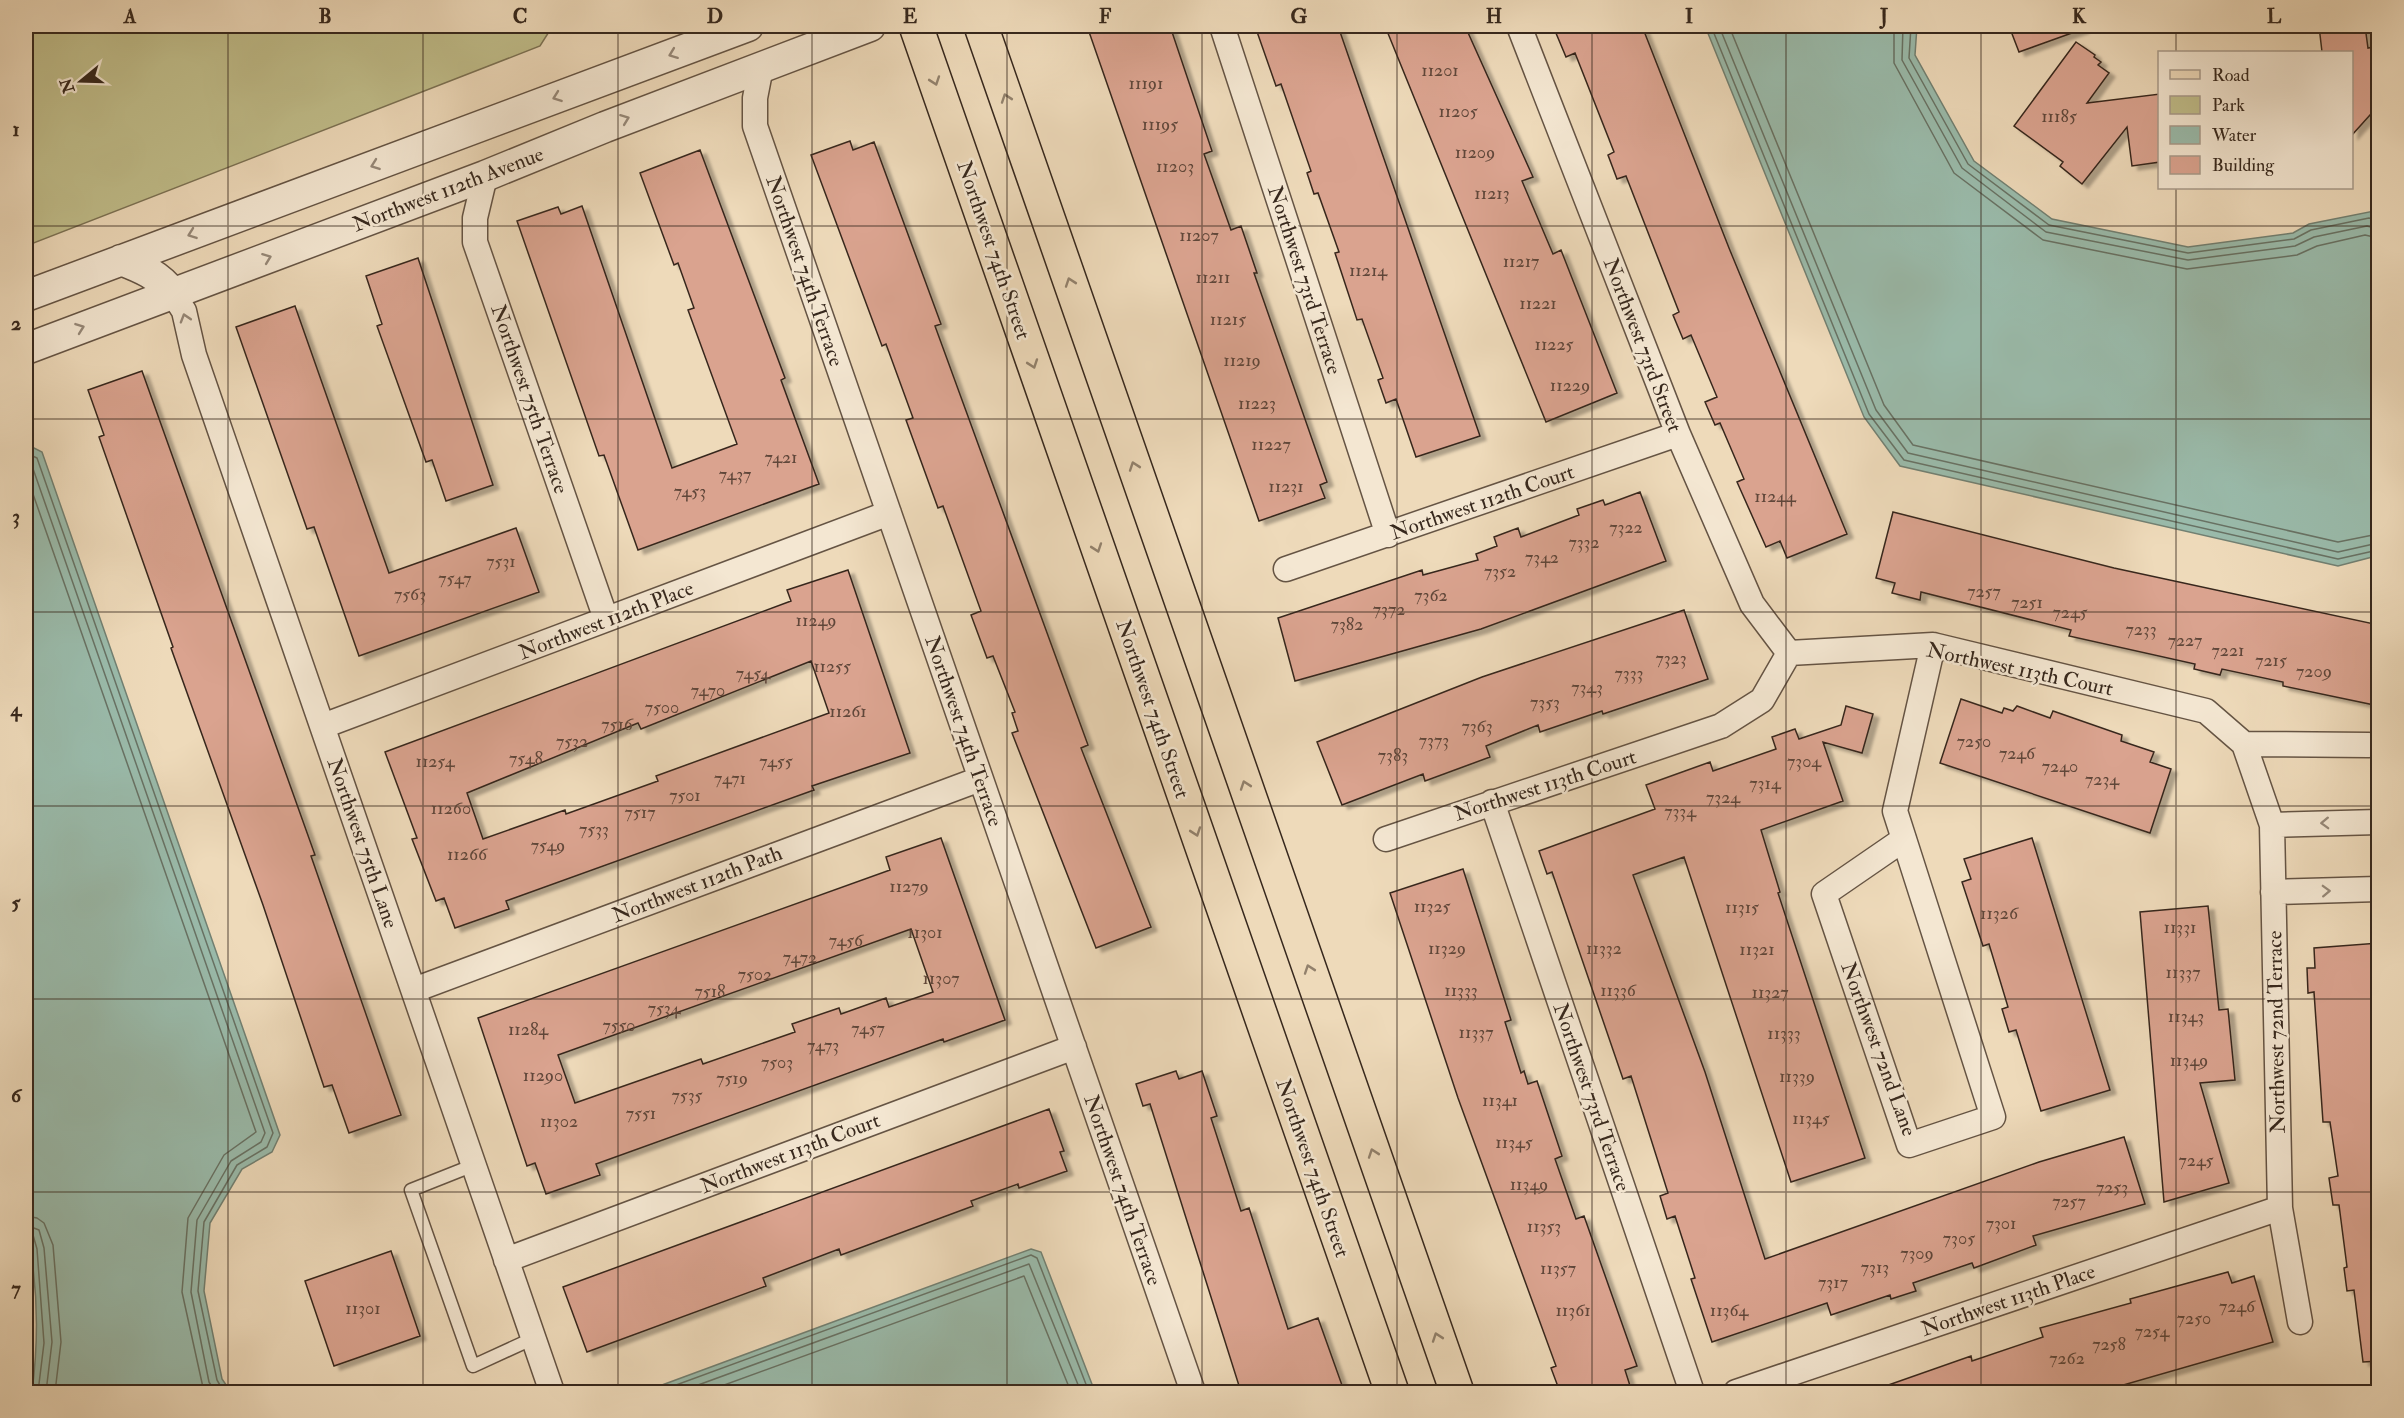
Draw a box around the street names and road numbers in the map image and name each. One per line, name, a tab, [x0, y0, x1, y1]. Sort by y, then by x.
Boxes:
street label: Northwest 112th Avenue	[349, 141, 548, 238]
street label: Northwest 74th Street	[950, 157, 1037, 343]
street label: Northwest 74th Terrace	[759, 172, 850, 370]
street label: Northwest 73rd Terrace	[1261, 182, 1348, 378]
street label: Northwest 73rd Street	[1597, 254, 1688, 436]
street label: Northwest 75th Terrace	[485, 301, 575, 497]
street label: Northwest 112th Court	[1387, 458, 1578, 547]
street label: Northwest 112th Place	[515, 575, 698, 666]
street label: Northwest 74th Street	[1109, 616, 1196, 802]
street label: Northwest 74th Terrace	[918, 632, 1009, 830]
street label: Northwest 113th Court	[1924, 637, 2116, 702]
street label: Northwest 113th Court	[1451, 743, 1640, 828]
street label: Northwest 75th Lane	[321, 754, 404, 932]
street label: Northwest 112th Path	[608, 840, 786, 929]
street label: Northwest 72nd Terrace	[2261, 930, 2292, 1134]
street label: Northwest 72nd Lane	[1835, 959, 1923, 1140]
street label: Northwest 73rd Terrace	[1547, 1000, 1636, 1195]
street label: Northwest 74th Street	[1269, 1075, 1356, 1261]
street label: Northwest 74th Terrace	[1077, 1091, 1168, 1289]
street label: Northwest 113th Court	[697, 1107, 884, 1200]
street label: Northwest 113th Place	[1917, 1258, 2099, 1343]

